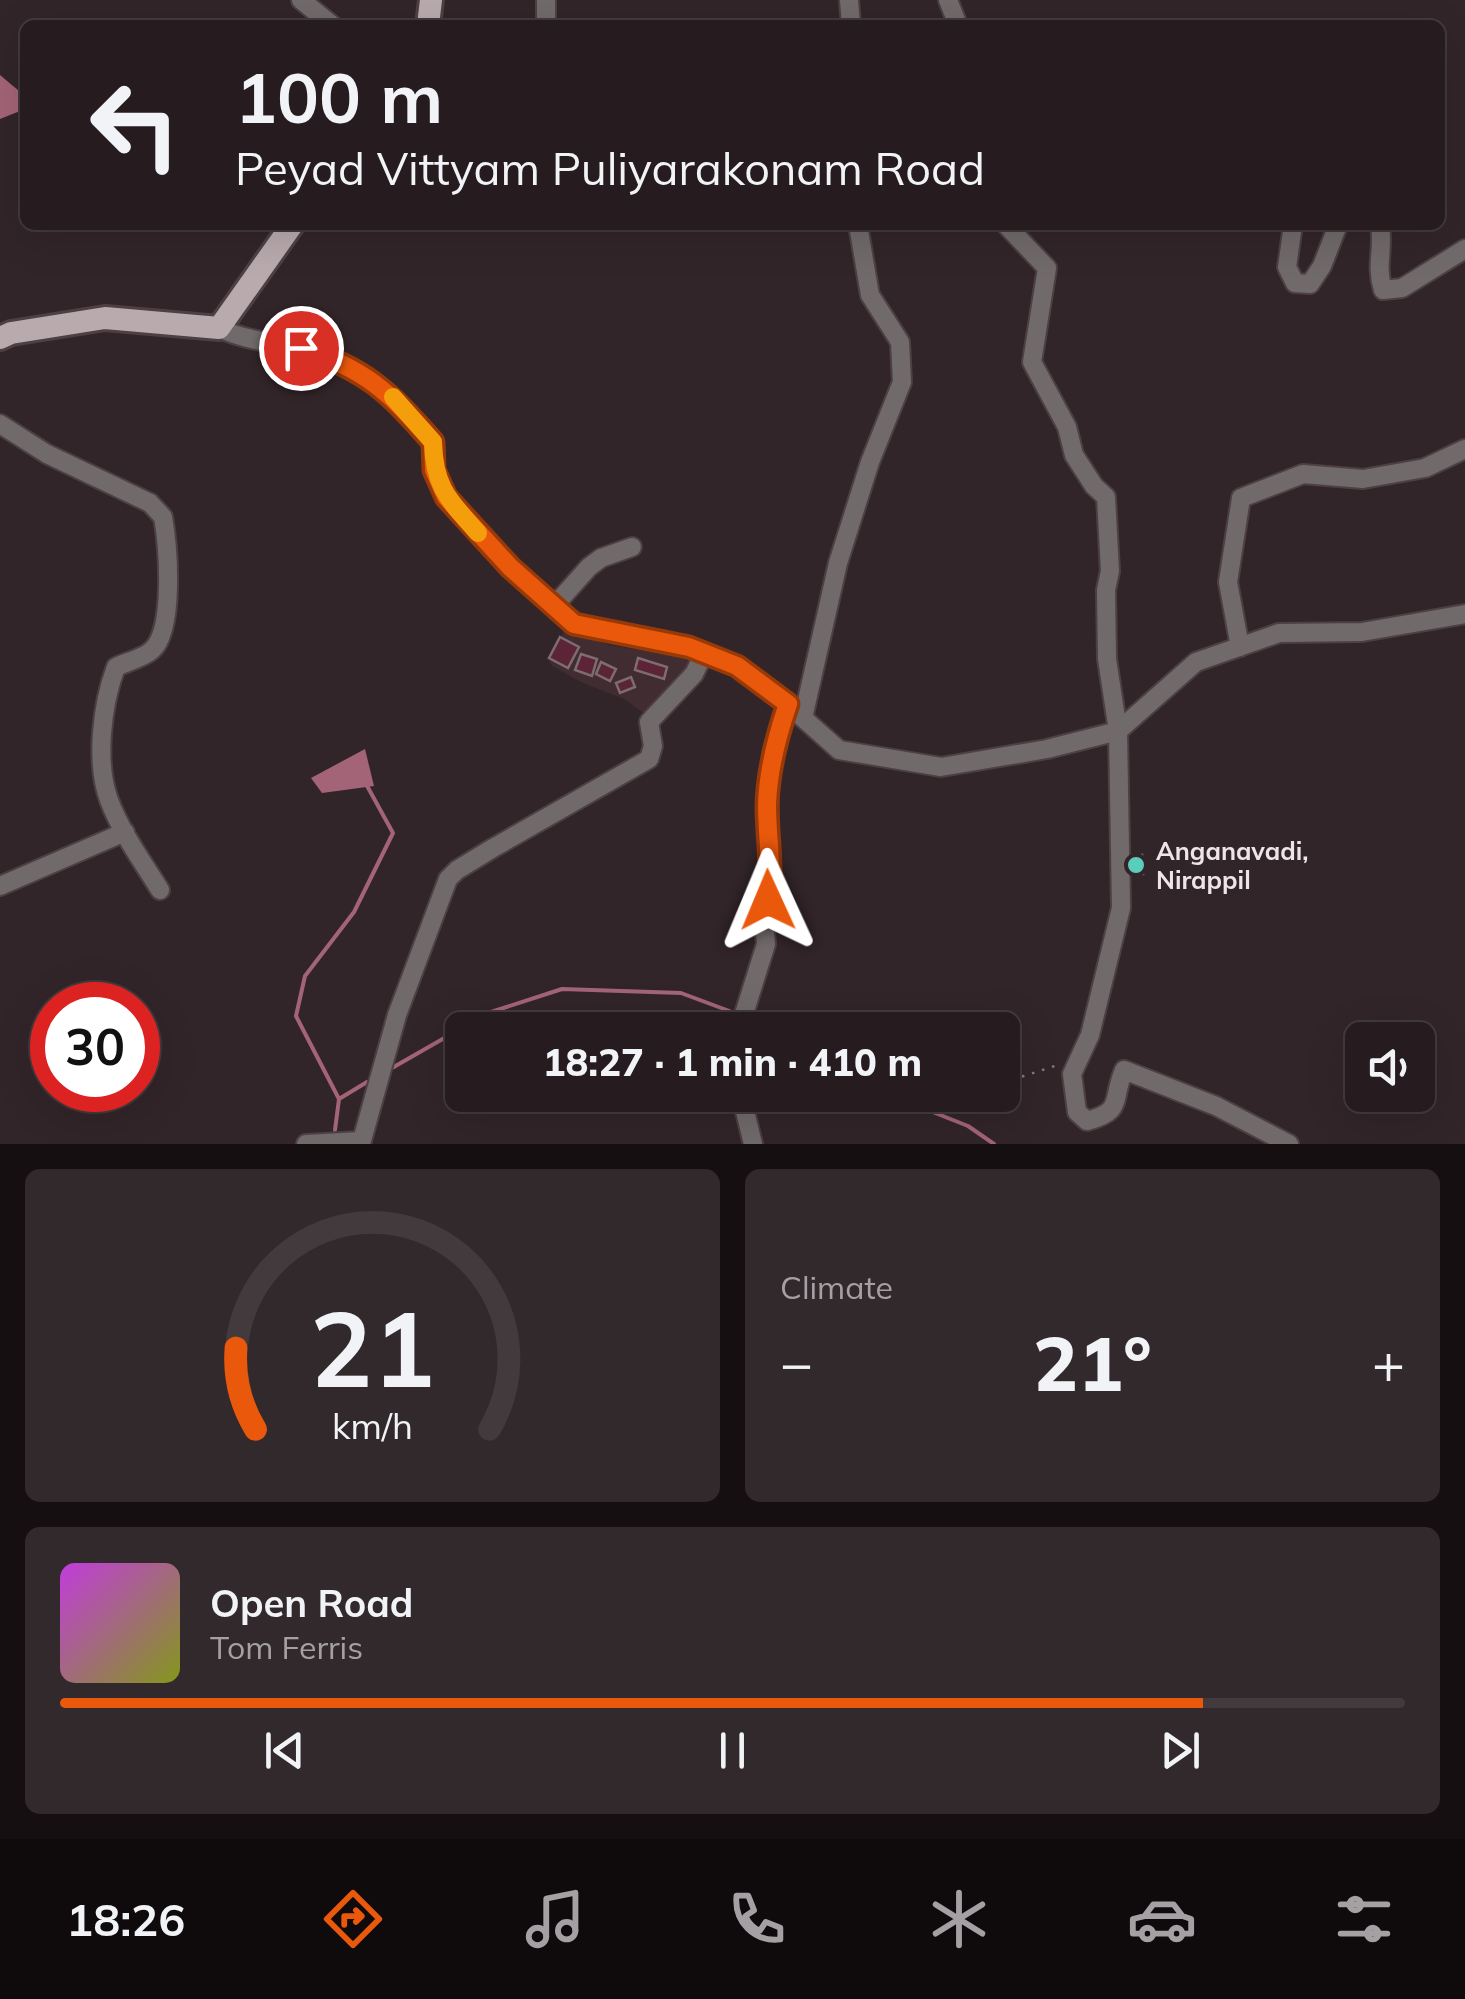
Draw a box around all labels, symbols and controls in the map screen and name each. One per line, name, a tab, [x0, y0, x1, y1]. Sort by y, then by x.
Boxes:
text: 100 m	[235, 53, 443, 141]
icon: left	[70, 60, 200, 190]
text: Peyad Vittyam Puliyarakonam Road	[235, 140, 985, 196]
pin	[259, 306, 344, 391]
icon: arrive	[274, 321, 329, 376]
place label: Anganavadi, Nirappil	[1156, 835, 1308, 895]
position arrow	[716, 848, 820, 952]
marker: Anganavadi, Nirappil	[1125, 854, 1147, 876]
speed limit sign: 30	[30, 982, 160, 1112]
map controls	[1345, 1022, 1435, 1112]
button: sound	[1345, 1022, 1435, 1112]
text: 18:27 · 1 min · 410 m	[543, 1038, 922, 1086]
text: Climate	[780, 1267, 893, 1307]
text: 21	[310, 1282, 435, 1413]
text: 21°	[1033, 1316, 1152, 1410]
text: −	[780, 1328, 813, 1397]
text: +	[1372, 1328, 1405, 1397]
text: km/h	[332, 1403, 413, 1448]
text: Open Road	[210, 1579, 413, 1627]
text: Tom Ferris	[210, 1627, 363, 1667]
icon: previous	[257, 1723, 312, 1778]
icon: pause	[705, 1723, 760, 1778]
icon: next	[1153, 1723, 1208, 1778]
icon: directions	[318, 1884, 388, 1954]
icon: music	[520, 1884, 590, 1954]
icon: phone	[722, 1884, 792, 1954]
icon: climate	[924, 1884, 994, 1954]
icon: car	[1127, 1884, 1197, 1954]
icon: filters	[1329, 1884, 1399, 1954]
text: 18:26	[66, 1891, 185, 1947]

